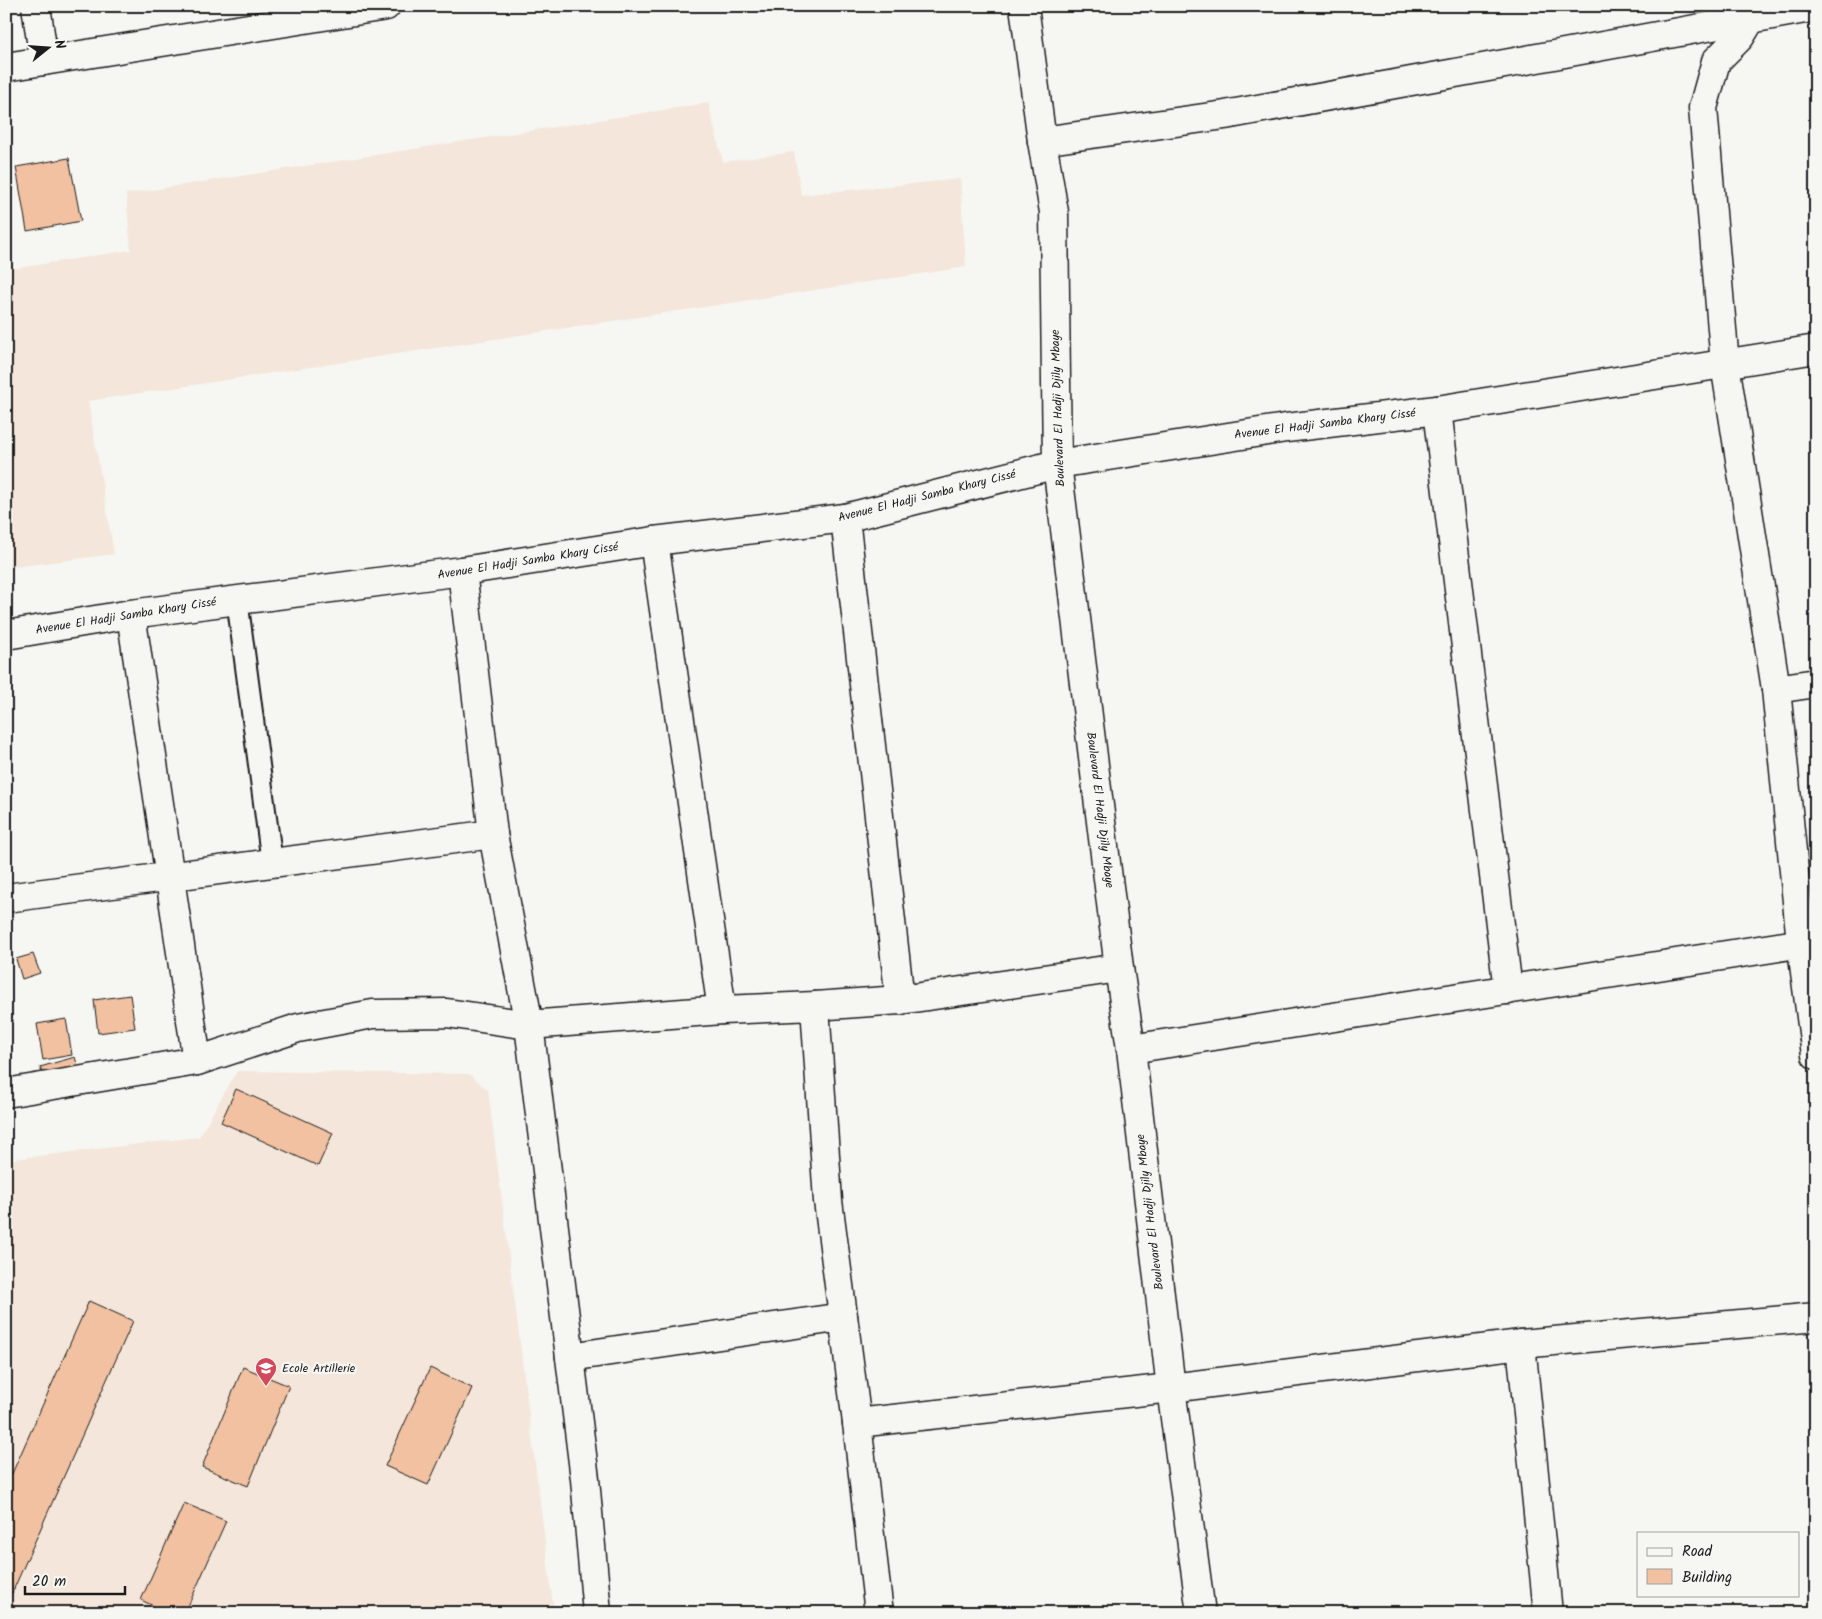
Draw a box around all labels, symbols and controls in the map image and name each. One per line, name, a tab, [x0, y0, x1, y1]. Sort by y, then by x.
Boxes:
north arrow	[22, 22, 72, 72]
text: N	[48, 37, 71, 52]
street label: Boulevard El Hadji Djily Mbaye	[1046, 328, 1070, 487]
street label: Avenue El Hadji Samba Khary Cissé	[1233, 403, 1418, 445]
street label: Avenue El Hadji Samba Khary Cissé	[836, 465, 1019, 527]
street label: Avenue El Hadji Samba Khary Cissé	[436, 537, 620, 585]
street label: Avenue El Hadji Samba Khary Cissé	[34, 592, 218, 640]
street label: Boulevard El Hadji Djily Mbaye	[1081, 731, 1119, 890]
street label: Boulevard El Hadji Djily Mbaye	[1131, 1132, 1169, 1291]
school or university icon: Ecole Artillerie	[254, 1356, 278, 1387]
place label: Ecole Artillerie	[282, 1359, 356, 1378]
legend	[1637, 1532, 1800, 1596]
text: Road	[1682, 1540, 1713, 1564]
scale bar	[25, 1564, 125, 1596]
text: Building	[1682, 1566, 1732, 1590]
text: 20 m	[32, 1570, 66, 1594]

